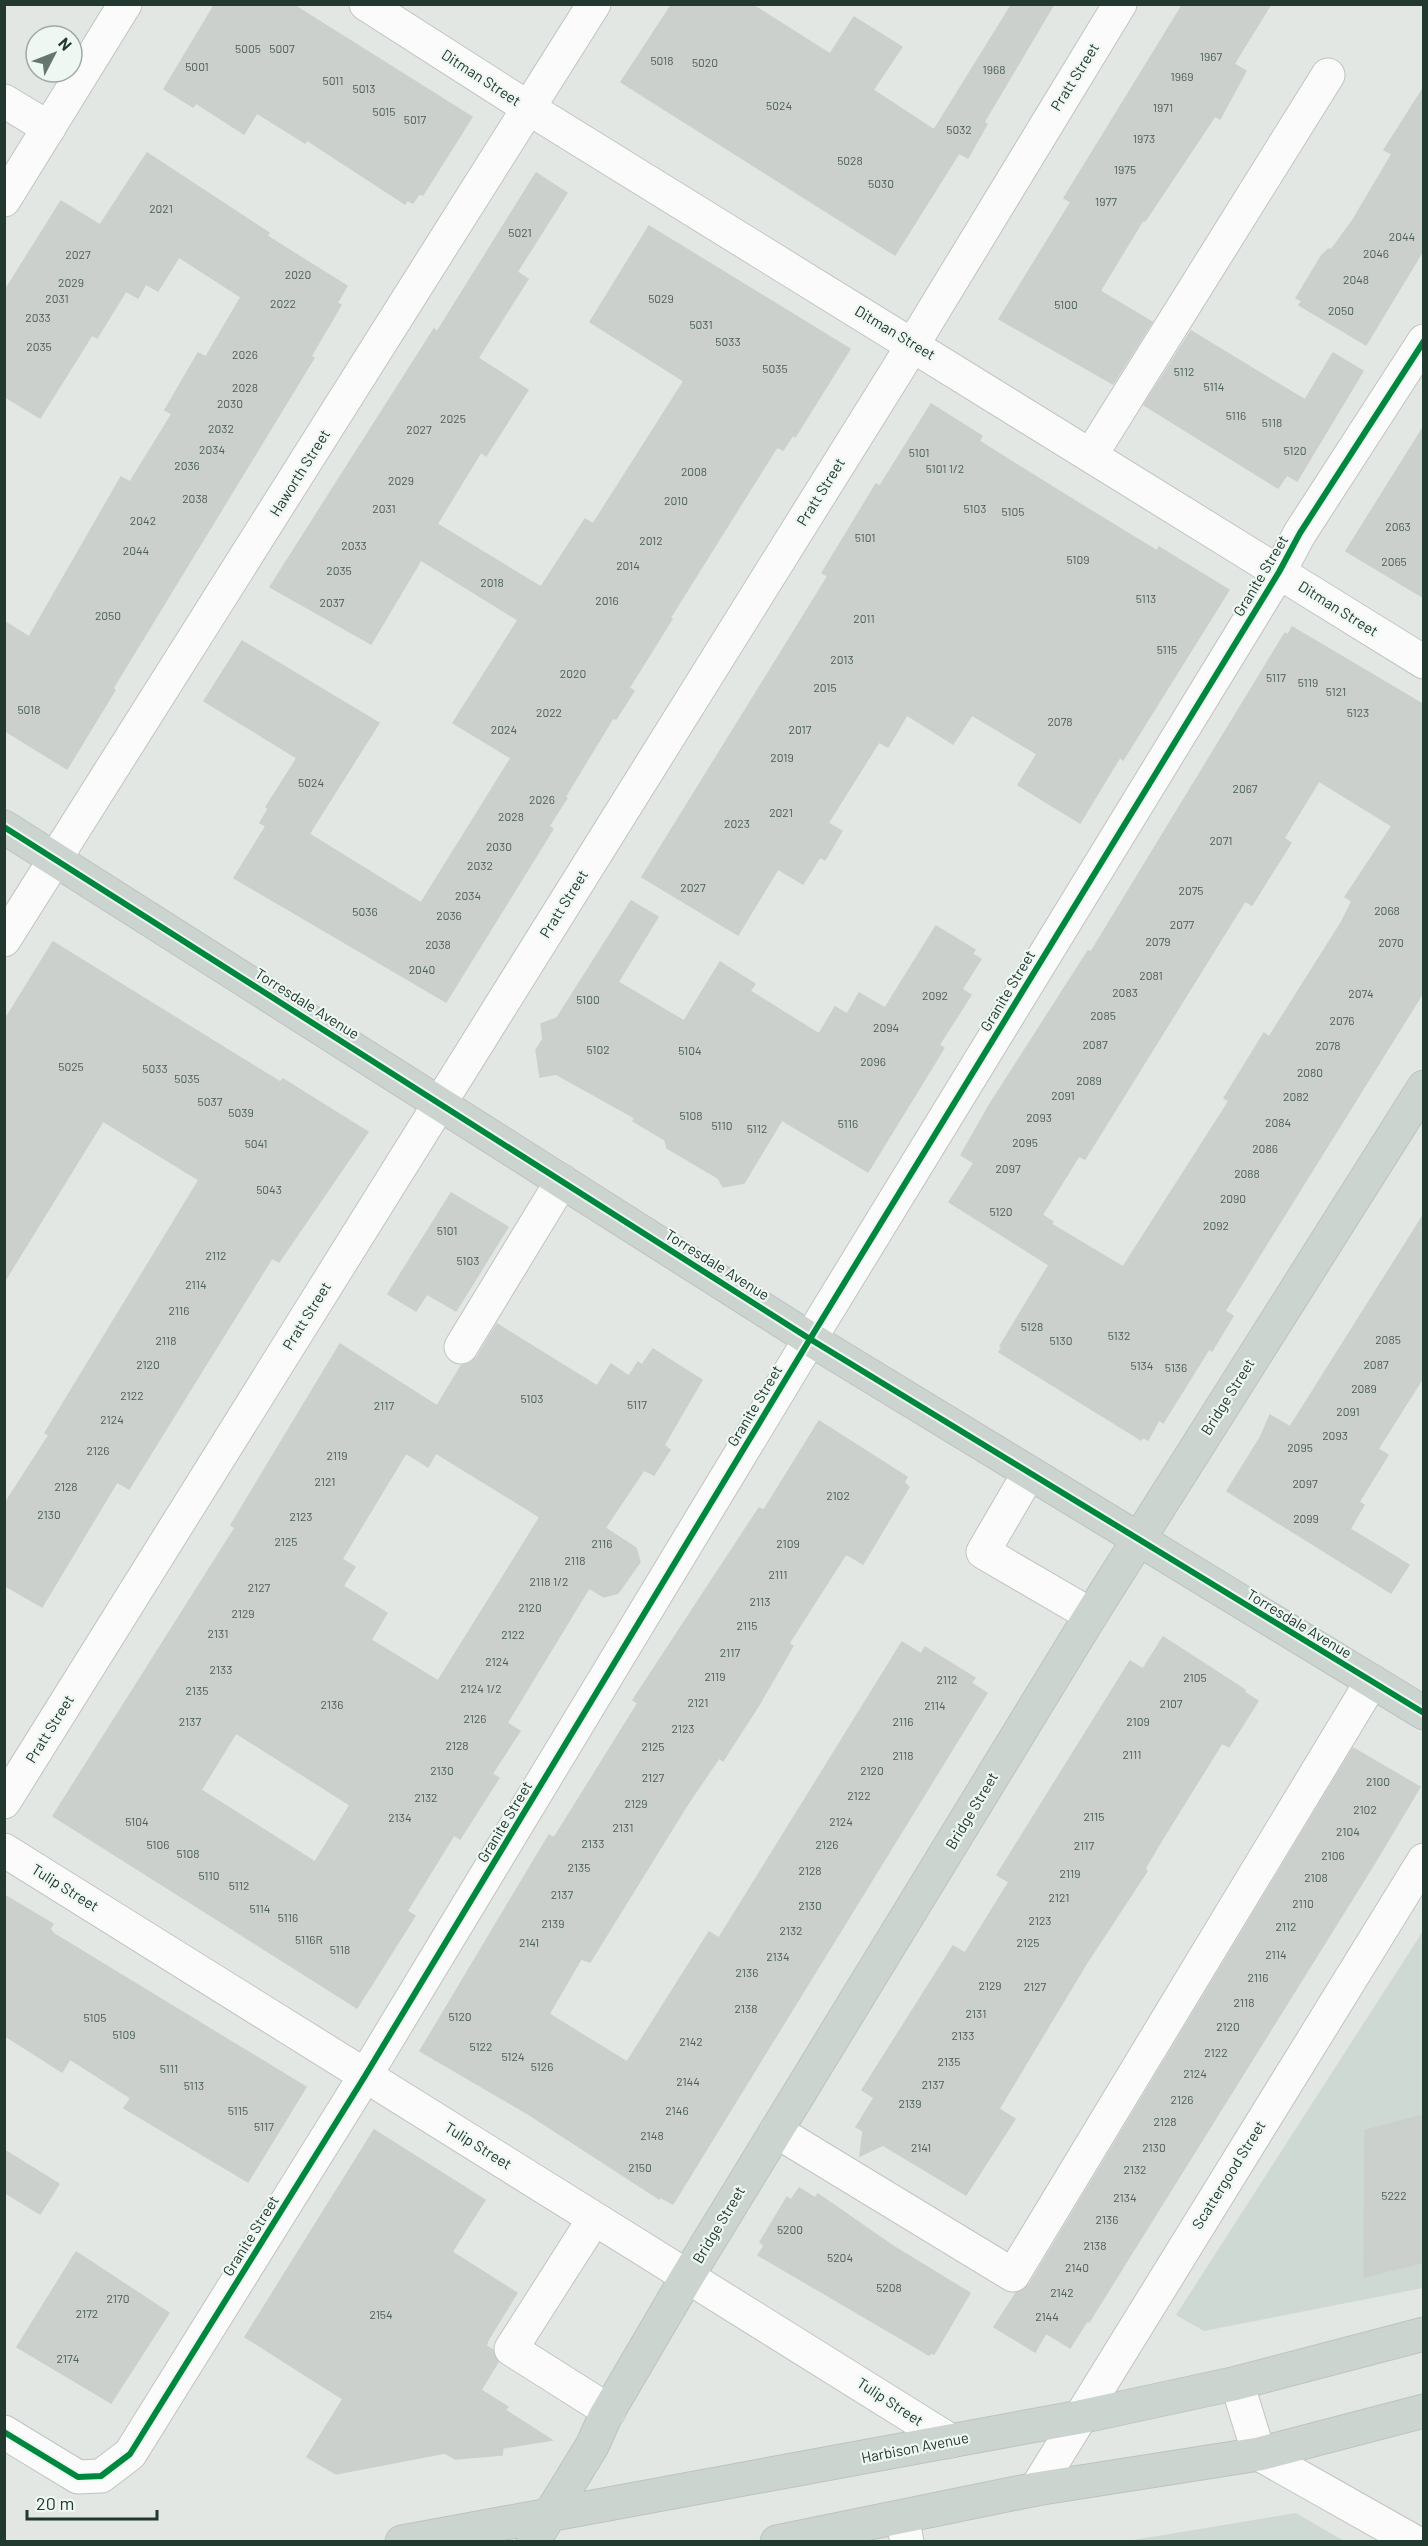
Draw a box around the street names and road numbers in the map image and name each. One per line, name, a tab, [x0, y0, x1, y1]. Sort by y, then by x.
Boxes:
street label: Pratt Street	[1046, 39, 1102, 114]
street label: Ditman Street	[439, 45, 524, 109]
street label: Ditman Street	[852, 301, 939, 363]
street label: Haworth Street	[265, 426, 333, 519]
street label: Pratt Street	[792, 454, 848, 529]
street label: Granite Street	[1229, 532, 1291, 619]
street label: Ditman Street	[1295, 576, 1382, 640]
street label: Pratt Street	[535, 866, 591, 941]
street label: Granite Street	[976, 947, 1038, 1034]
street label: Torresdale Avenue	[252, 964, 363, 1042]
street label: Torresdale Avenue	[662, 1225, 773, 1303]
street label: Pratt Street	[278, 1278, 334, 1353]
street label: Bridge Street	[1197, 1355, 1258, 1438]
street label: Granite Street	[723, 1362, 785, 1449]
street label: Torresdale Avenue	[1244, 1585, 1355, 1662]
street label: Pratt Street	[21, 1691, 77, 1766]
street label: Bridge Street	[941, 1769, 1001, 1852]
street label: Granite Street	[473, 1778, 535, 1865]
street label: Tulip Street	[29, 1860, 102, 1915]
street label: Scattergood Street	[1187, 2117, 1269, 2232]
street label: Tulip Street	[442, 2118, 515, 2173]
street label: Bridge Street	[688, 2183, 748, 2266]
street label: Granite Street	[218, 2192, 282, 2279]
street label: Tulip Street	[854, 2373, 927, 2429]
street label: Harbison Avenue	[860, 2428, 970, 2466]

